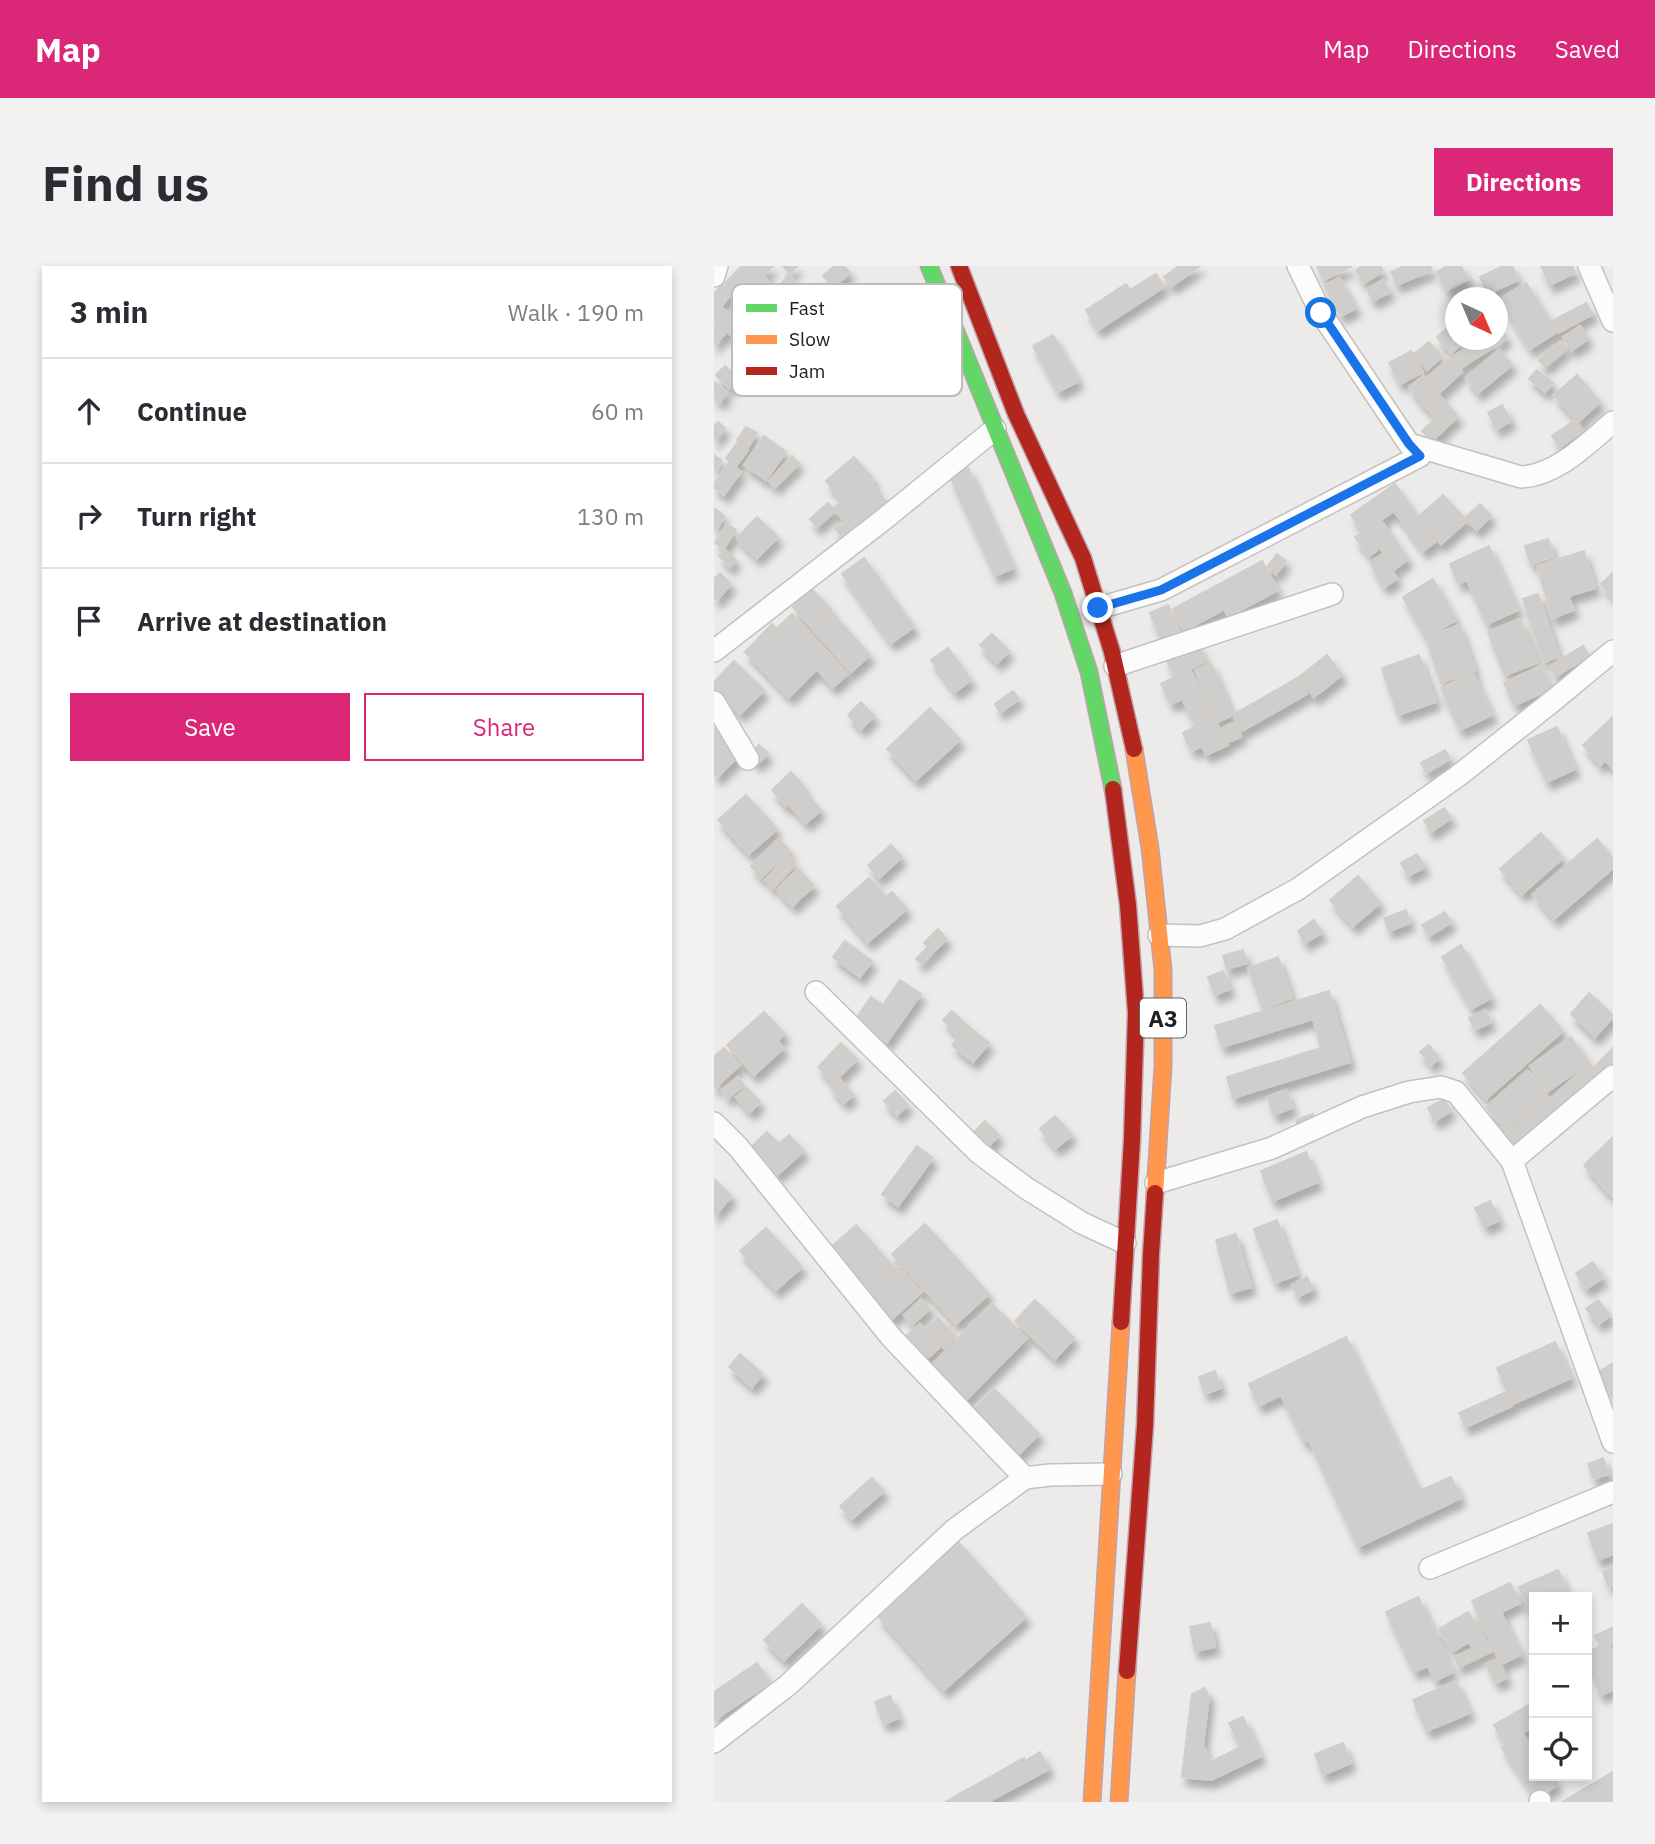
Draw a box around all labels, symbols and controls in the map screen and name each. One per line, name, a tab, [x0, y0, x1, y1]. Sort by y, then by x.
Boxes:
text: Map	[35, 28, 101, 71]
text: Map	[1323, 33, 1369, 65]
text: Directions	[1407, 33, 1517, 65]
text: Saved	[1555, 33, 1620, 65]
button: Directions	[1434, 148, 1613, 216]
text: Find us	[42, 151, 209, 214]
legend	[732, 284, 962, 396]
north arrow	[1445, 287, 1508, 350]
text: 3 min	[70, 292, 148, 331]
text: Fast	[789, 296, 825, 320]
text: Walk · 190 m	[508, 297, 644, 327]
route start	[1305, 297, 1336, 328]
text: Slow	[789, 327, 830, 351]
text: Jam	[789, 359, 825, 383]
icon: ahead	[70, 392, 108, 430]
text: Continue	[137, 394, 247, 428]
text: 60 m	[591, 396, 644, 426]
icon: right	[70, 497, 108, 535]
text: Turn right	[137, 499, 256, 533]
text: 130 m	[577, 501, 644, 531]
route end	[1082, 592, 1113, 623]
icon: arrive	[70, 602, 108, 640]
text: Arrive at destination	[137, 604, 387, 638]
button: Save	[70, 693, 350, 761]
button: Share	[364, 693, 644, 761]
road number: A3	[1140, 998, 1186, 1038]
map controls	[1529, 1592, 1592, 1781]
button: +	[1529, 1592, 1592, 1655]
button: −	[1529, 1655, 1592, 1718]
button: locate	[1529, 1718, 1592, 1781]

